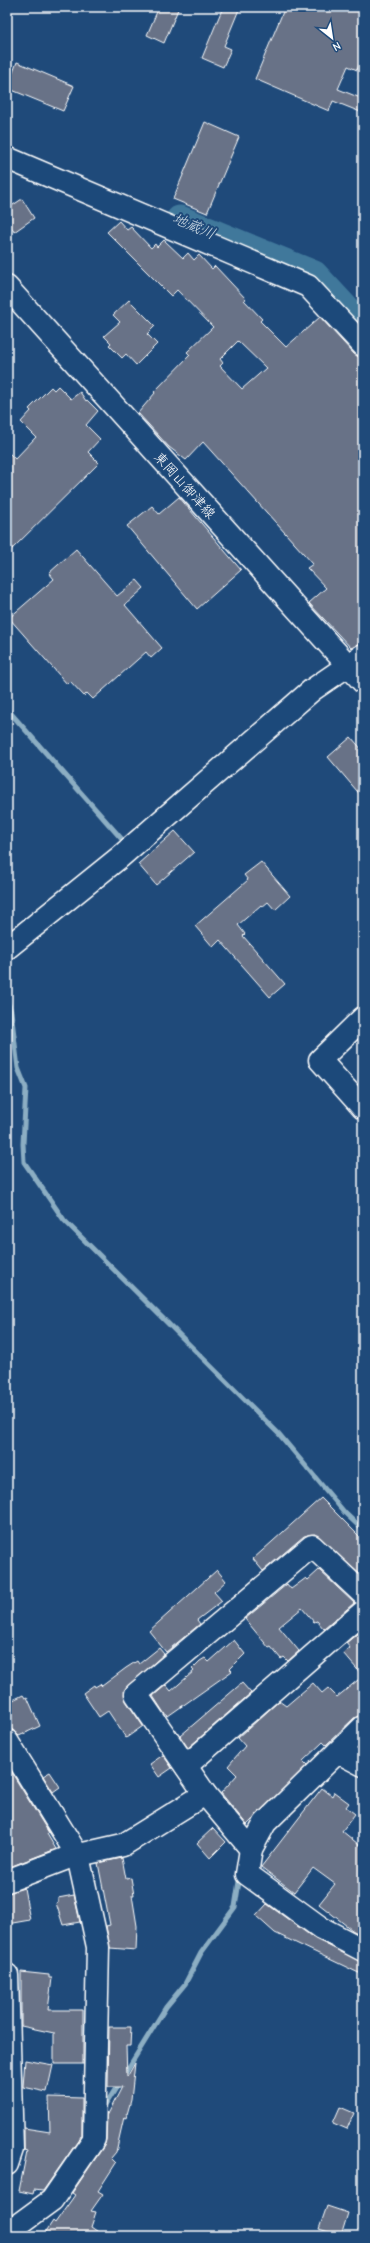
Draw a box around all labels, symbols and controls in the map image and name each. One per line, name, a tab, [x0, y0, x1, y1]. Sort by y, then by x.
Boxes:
north arrow	[312, 18, 352, 58]
text: N	[330, 39, 343, 54]
water label: 地蔵川	[170, 209, 218, 243]
street label: 東岡山御津線	[150, 448, 219, 522]

